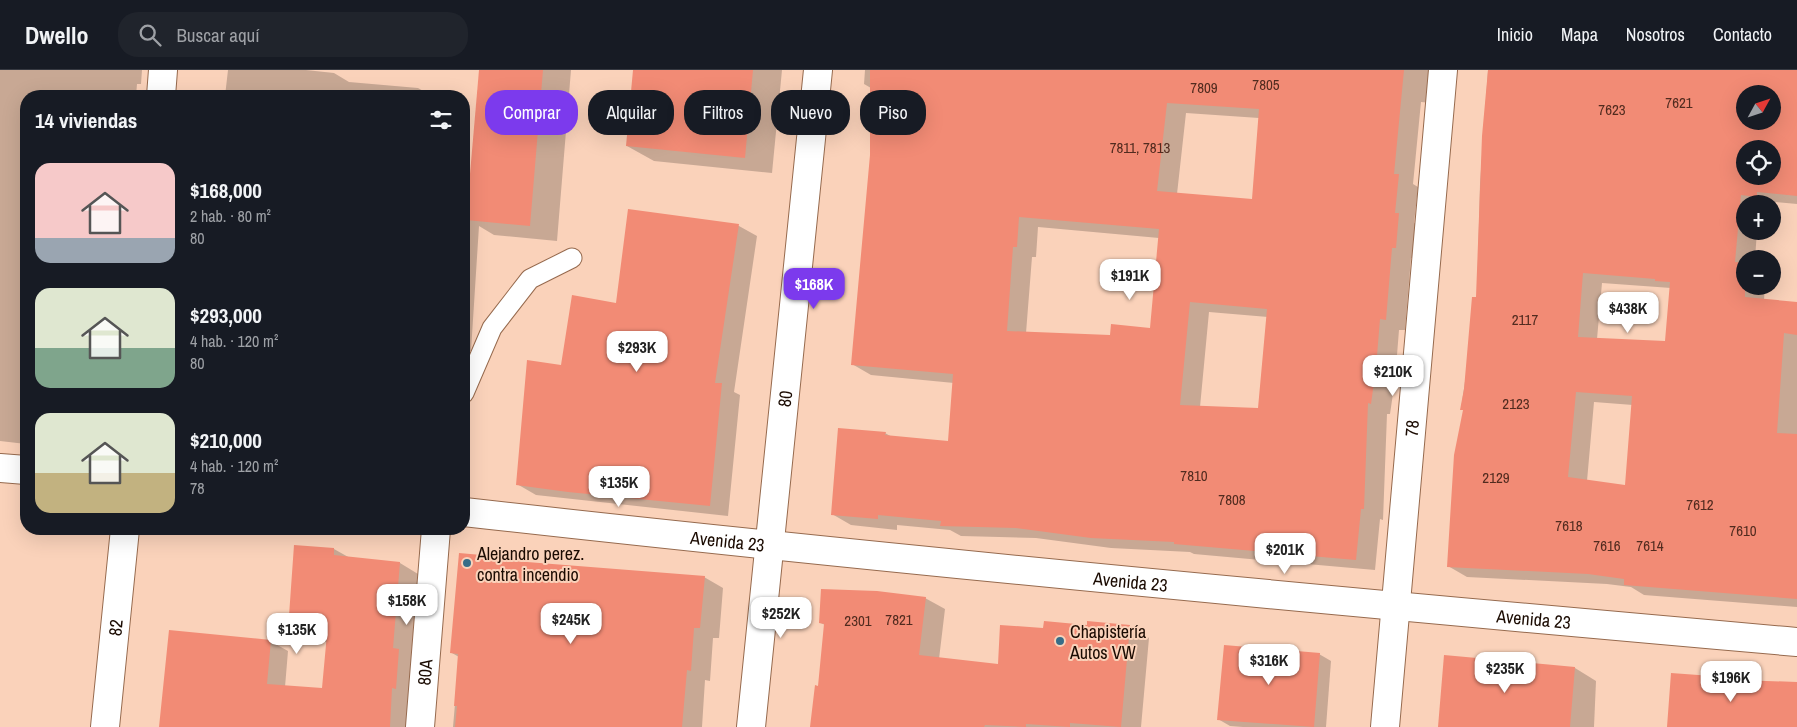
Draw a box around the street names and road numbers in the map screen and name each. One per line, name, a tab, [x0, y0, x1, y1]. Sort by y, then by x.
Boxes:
street label: 80	[771, 389, 798, 408]
street label: 78	[1398, 419, 1425, 437]
street label: Avenida 23	[688, 524, 766, 557]
street label: Avenida 23	[1091, 565, 1169, 597]
street label: Avenida 23	[1494, 603, 1572, 634]
street label: 82	[102, 618, 128, 637]
street label: 80A	[411, 658, 438, 686]

